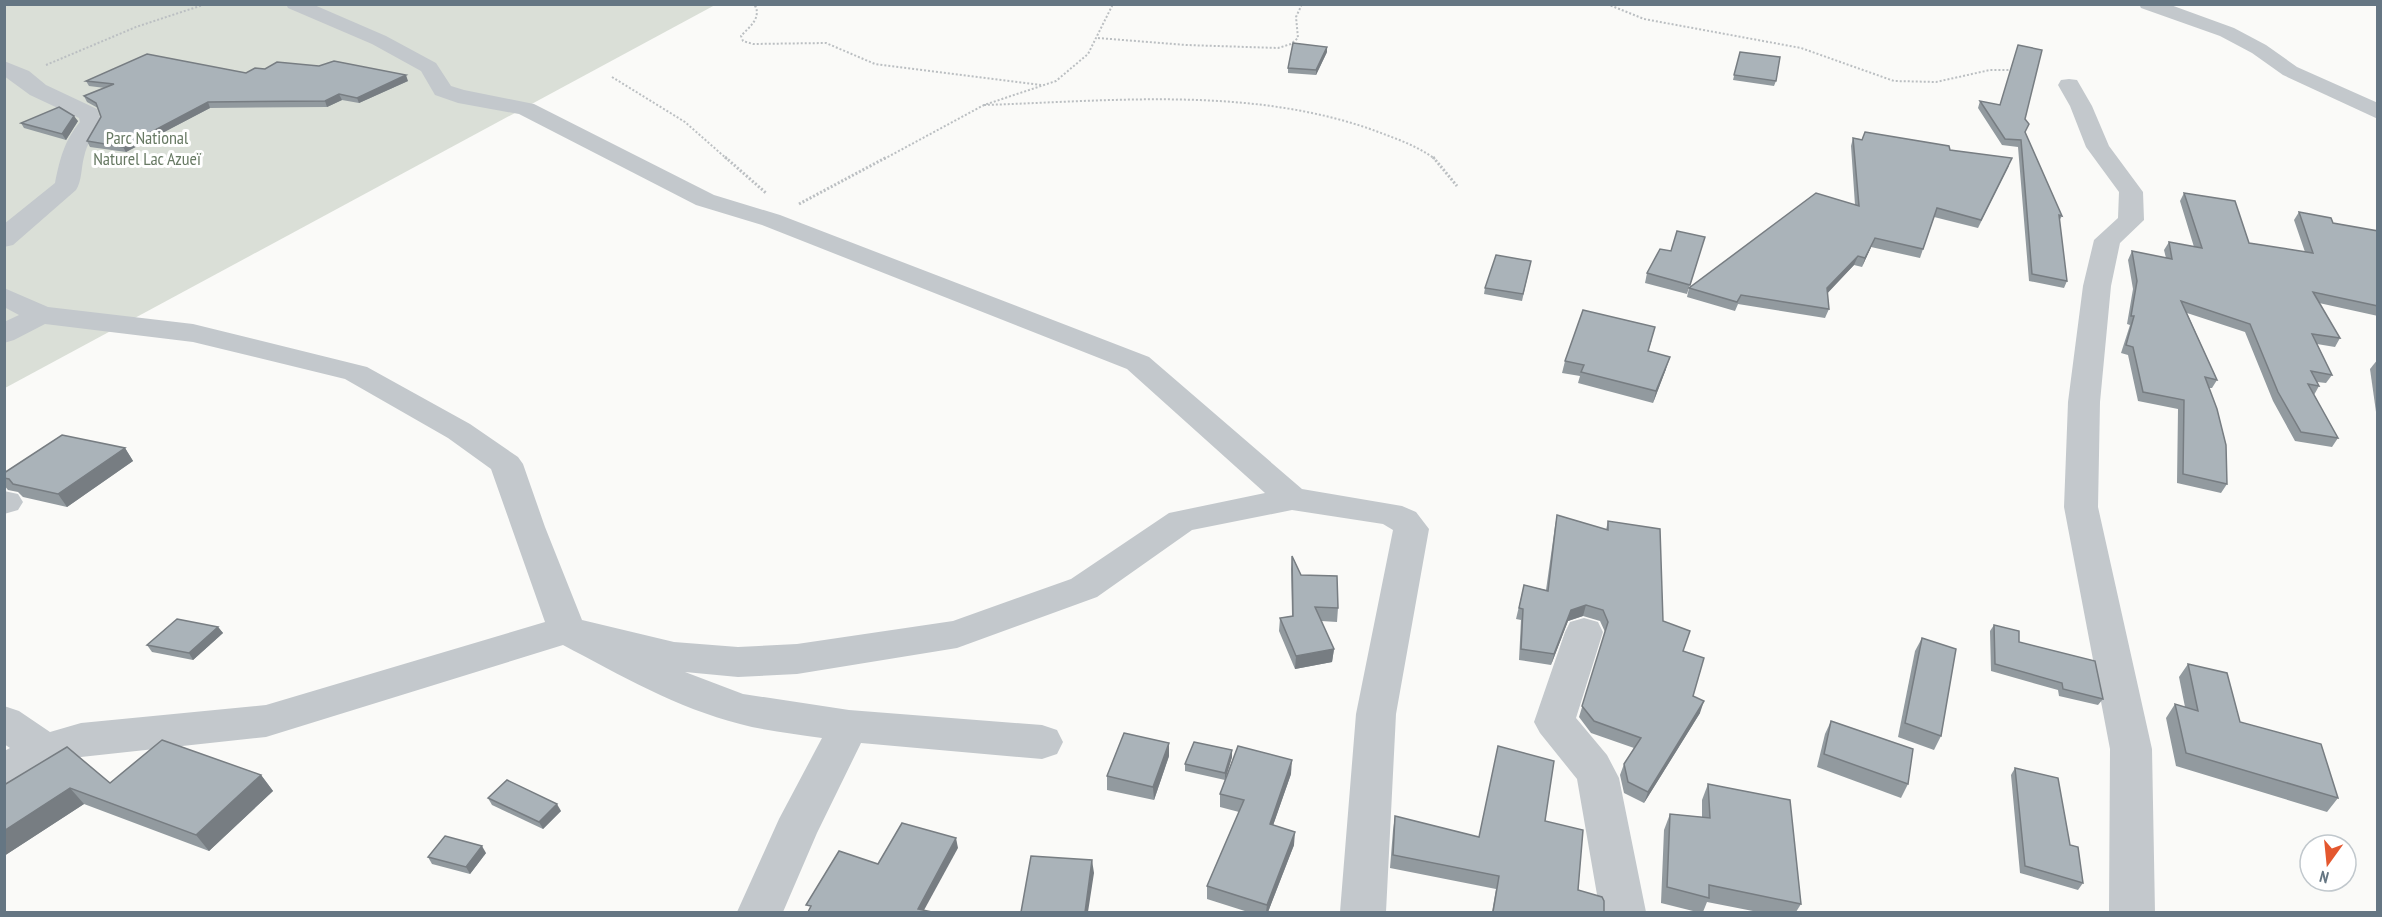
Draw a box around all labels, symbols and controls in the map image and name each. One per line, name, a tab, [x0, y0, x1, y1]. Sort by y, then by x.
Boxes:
park label: Parc National Naturel Lac Azueï	[93, 126, 202, 170]
north arrow	[2298, 833, 2358, 893]
text: N	[2317, 867, 2331, 888]

